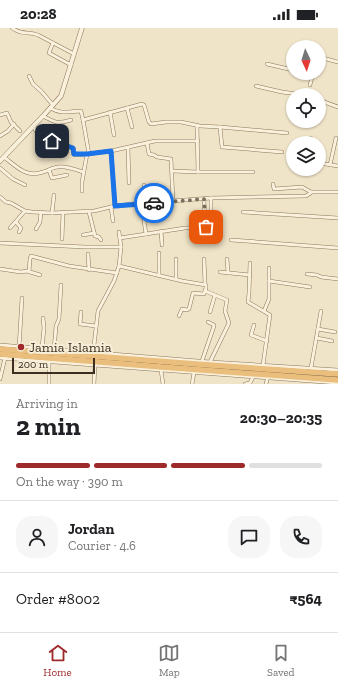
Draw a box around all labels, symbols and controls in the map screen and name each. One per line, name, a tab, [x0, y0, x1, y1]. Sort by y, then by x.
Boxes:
text: 20:28	[20, 5, 57, 23]
north arrow	[286, 40, 326, 80]
map controls	[286, 40, 326, 176]
button: locate	[286, 88, 326, 128]
pin	[35, 124, 69, 158]
icon: home	[41, 130, 63, 152]
button: layers	[286, 136, 326, 176]
courier	[134, 183, 174, 223]
icon: car	[143, 192, 165, 214]
pin	[189, 210, 223, 244]
icon: bag	[195, 216, 217, 238]
place label: Jamia Islamia	[29, 339, 112, 356]
marker: Jamia Islamia	[16, 342, 26, 352]
scale bar	[12, 356, 95, 375]
text: 200 m	[18, 358, 48, 371]
text: Arriving in	[16, 396, 78, 411]
text: 20:30–20:35	[240, 409, 322, 427]
text: 2 min	[16, 410, 81, 442]
text: On the way · 390 m	[16, 474, 123, 489]
button: person	[16, 516, 58, 558]
button: chat	[228, 516, 270, 558]
button: phone	[280, 516, 322, 558]
text: Jordan	[68, 520, 114, 538]
text: Courier · 4.6	[68, 538, 136, 553]
text: Order #8002	[16, 590, 100, 608]
text: ₹564	[289, 590, 322, 608]
tab: Home	[43, 642, 72, 679]
tab: Map	[158, 642, 180, 679]
tab: Saved	[267, 642, 295, 679]

